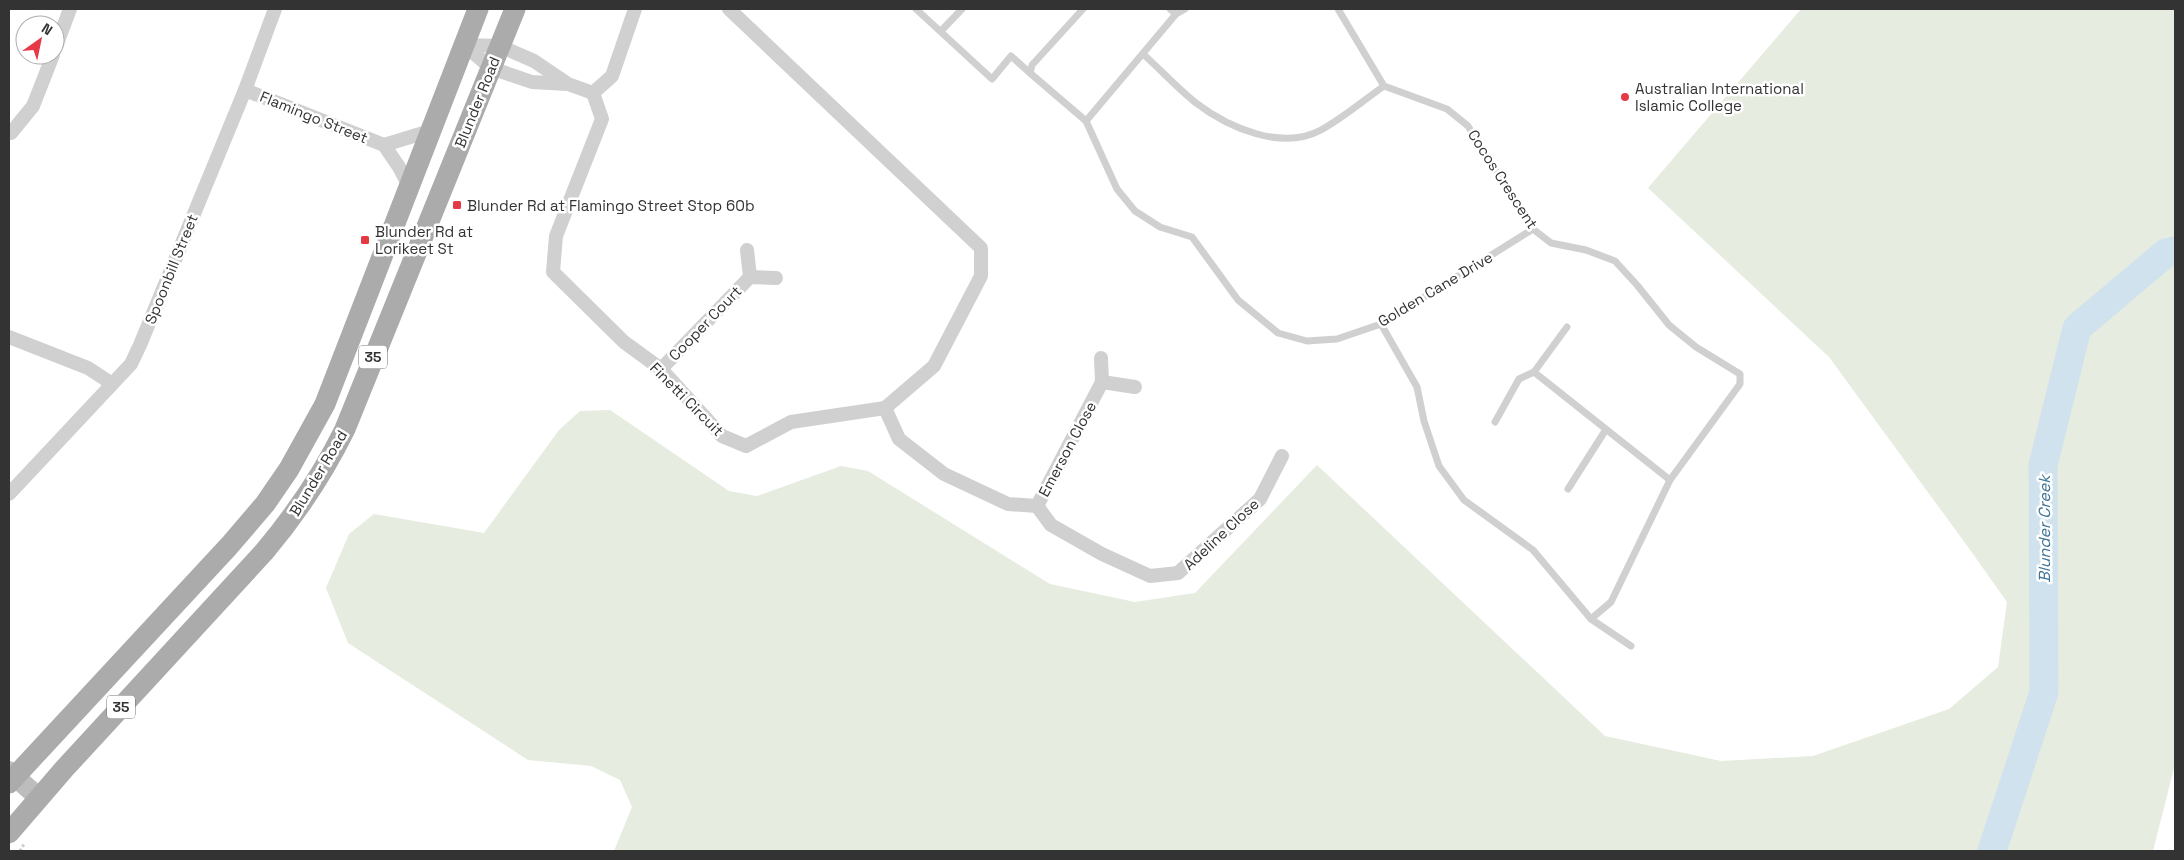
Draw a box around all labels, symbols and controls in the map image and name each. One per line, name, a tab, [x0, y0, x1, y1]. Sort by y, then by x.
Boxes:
north arrow	[15, 15, 65, 65]
text: N	[38, 19, 56, 39]
street label: Blunder Road	[450, 54, 504, 150]
place label: Australian International Islamic College	[1635, 79, 1804, 115]
street label: Flamingo Street	[257, 87, 371, 147]
marker: Australian International Islamic College	[1619, 91, 1631, 103]
street label: Cocos Crescent	[1464, 126, 1542, 232]
place label: Blunder Rd at Flamingo Street Stop 60b	[467, 196, 755, 215]
marker: Blunder Rd at Flamingo Street Stop 60b	[451, 199, 463, 211]
street label: Spoonbill Street	[140, 211, 202, 327]
place label: Blunder Rd at Lorikeet St	[375, 222, 473, 258]
marker: Blunder Rd at Lorikeet St	[359, 234, 371, 246]
street label: Golden Cane Drive	[1374, 247, 1496, 331]
street label: Cooper Court	[665, 281, 746, 364]
road number: 35	[359, 346, 387, 368]
street label: Finetti Circuit	[646, 358, 728, 440]
street label: Emerson Close	[1034, 398, 1100, 500]
street label: Blunder Road	[285, 427, 351, 519]
water label: Blunder Creek	[2034, 473, 2055, 583]
street label: Adeline Close	[1179, 494, 1263, 574]
road number: 35	[107, 696, 135, 719]

